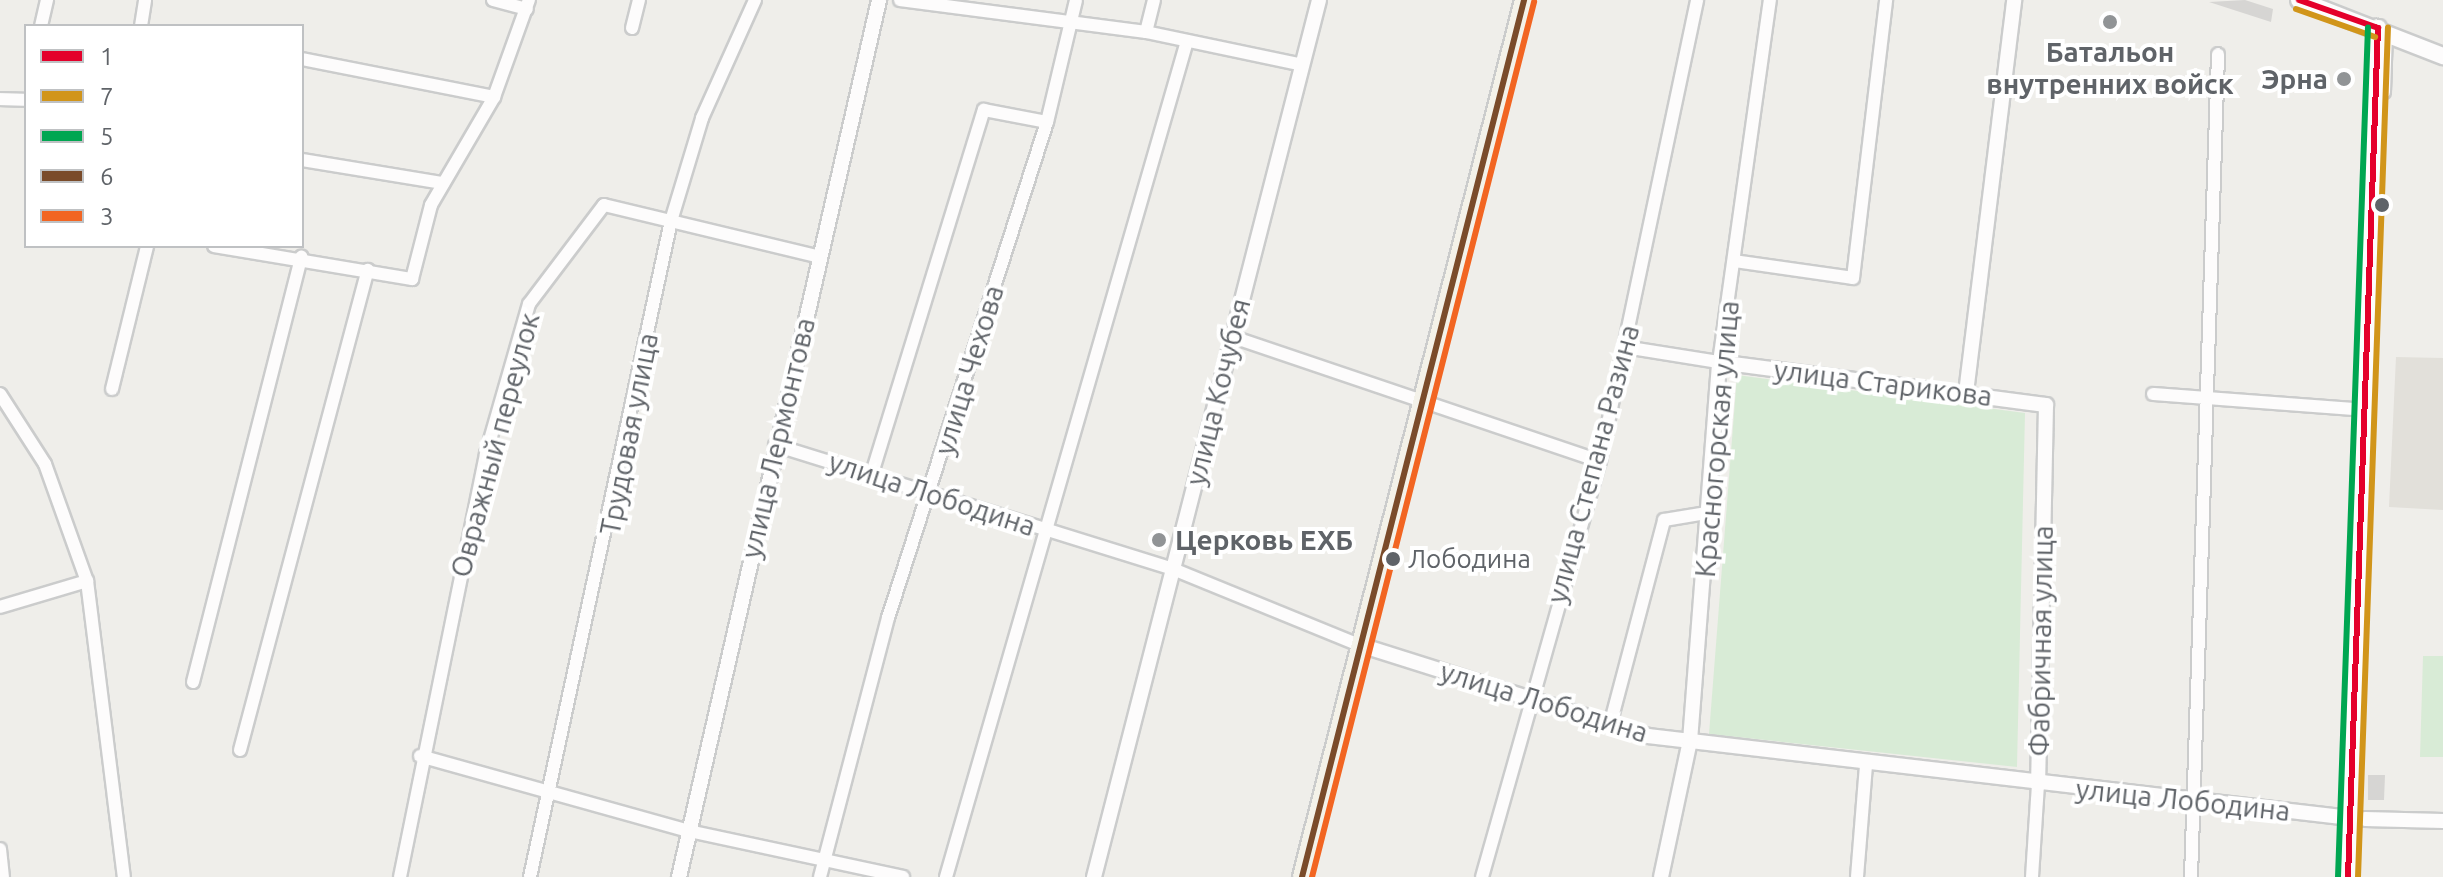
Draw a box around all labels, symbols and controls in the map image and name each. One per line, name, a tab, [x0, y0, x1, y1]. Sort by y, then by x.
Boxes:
marker: Батальон внутренних войск	[2101, 13, 2119, 31]
legend	[24, 24, 304, 248]
place label: Батальон внутренних войск	[1986, 35, 2234, 101]
text: 1	[100, 43, 114, 70]
place label: Эрна	[2261, 62, 2328, 96]
marker: Эрна	[2335, 70, 2353, 88]
text: 7	[100, 83, 114, 110]
text: 5	[100, 123, 114, 150]
text: 6	[100, 163, 114, 190]
unlabelled marker	[2374, 197, 2390, 213]
text: 3	[100, 203, 114, 230]
street label: улица Чехова	[927, 281, 1011, 459]
street label: улица Кочубея	[1179, 295, 1257, 489]
street label: Красногорская улица	[1688, 299, 1746, 579]
street label: Овражный переулок	[444, 309, 546, 581]
street label: улица Лермонтова	[734, 314, 822, 562]
street label: улица Степана Разина	[1540, 321, 1646, 607]
street label: Трудовая улица	[593, 330, 665, 538]
street label: улица Старикова	[1772, 353, 1994, 413]
street label: улица Лободина	[824, 445, 1040, 543]
place label: Церковь ЕХБ	[1175, 523, 1353, 557]
street label: Фабричная улица	[2022, 525, 2060, 757]
marker: Церковь ЕХБ	[1150, 531, 1168, 549]
place label: Лободина	[1408, 543, 1531, 575]
marker: Лободина	[1385, 551, 1401, 567]
street label: улица Лободина	[1436, 654, 1652, 750]
street label: улица Лободина	[2074, 772, 2292, 828]

